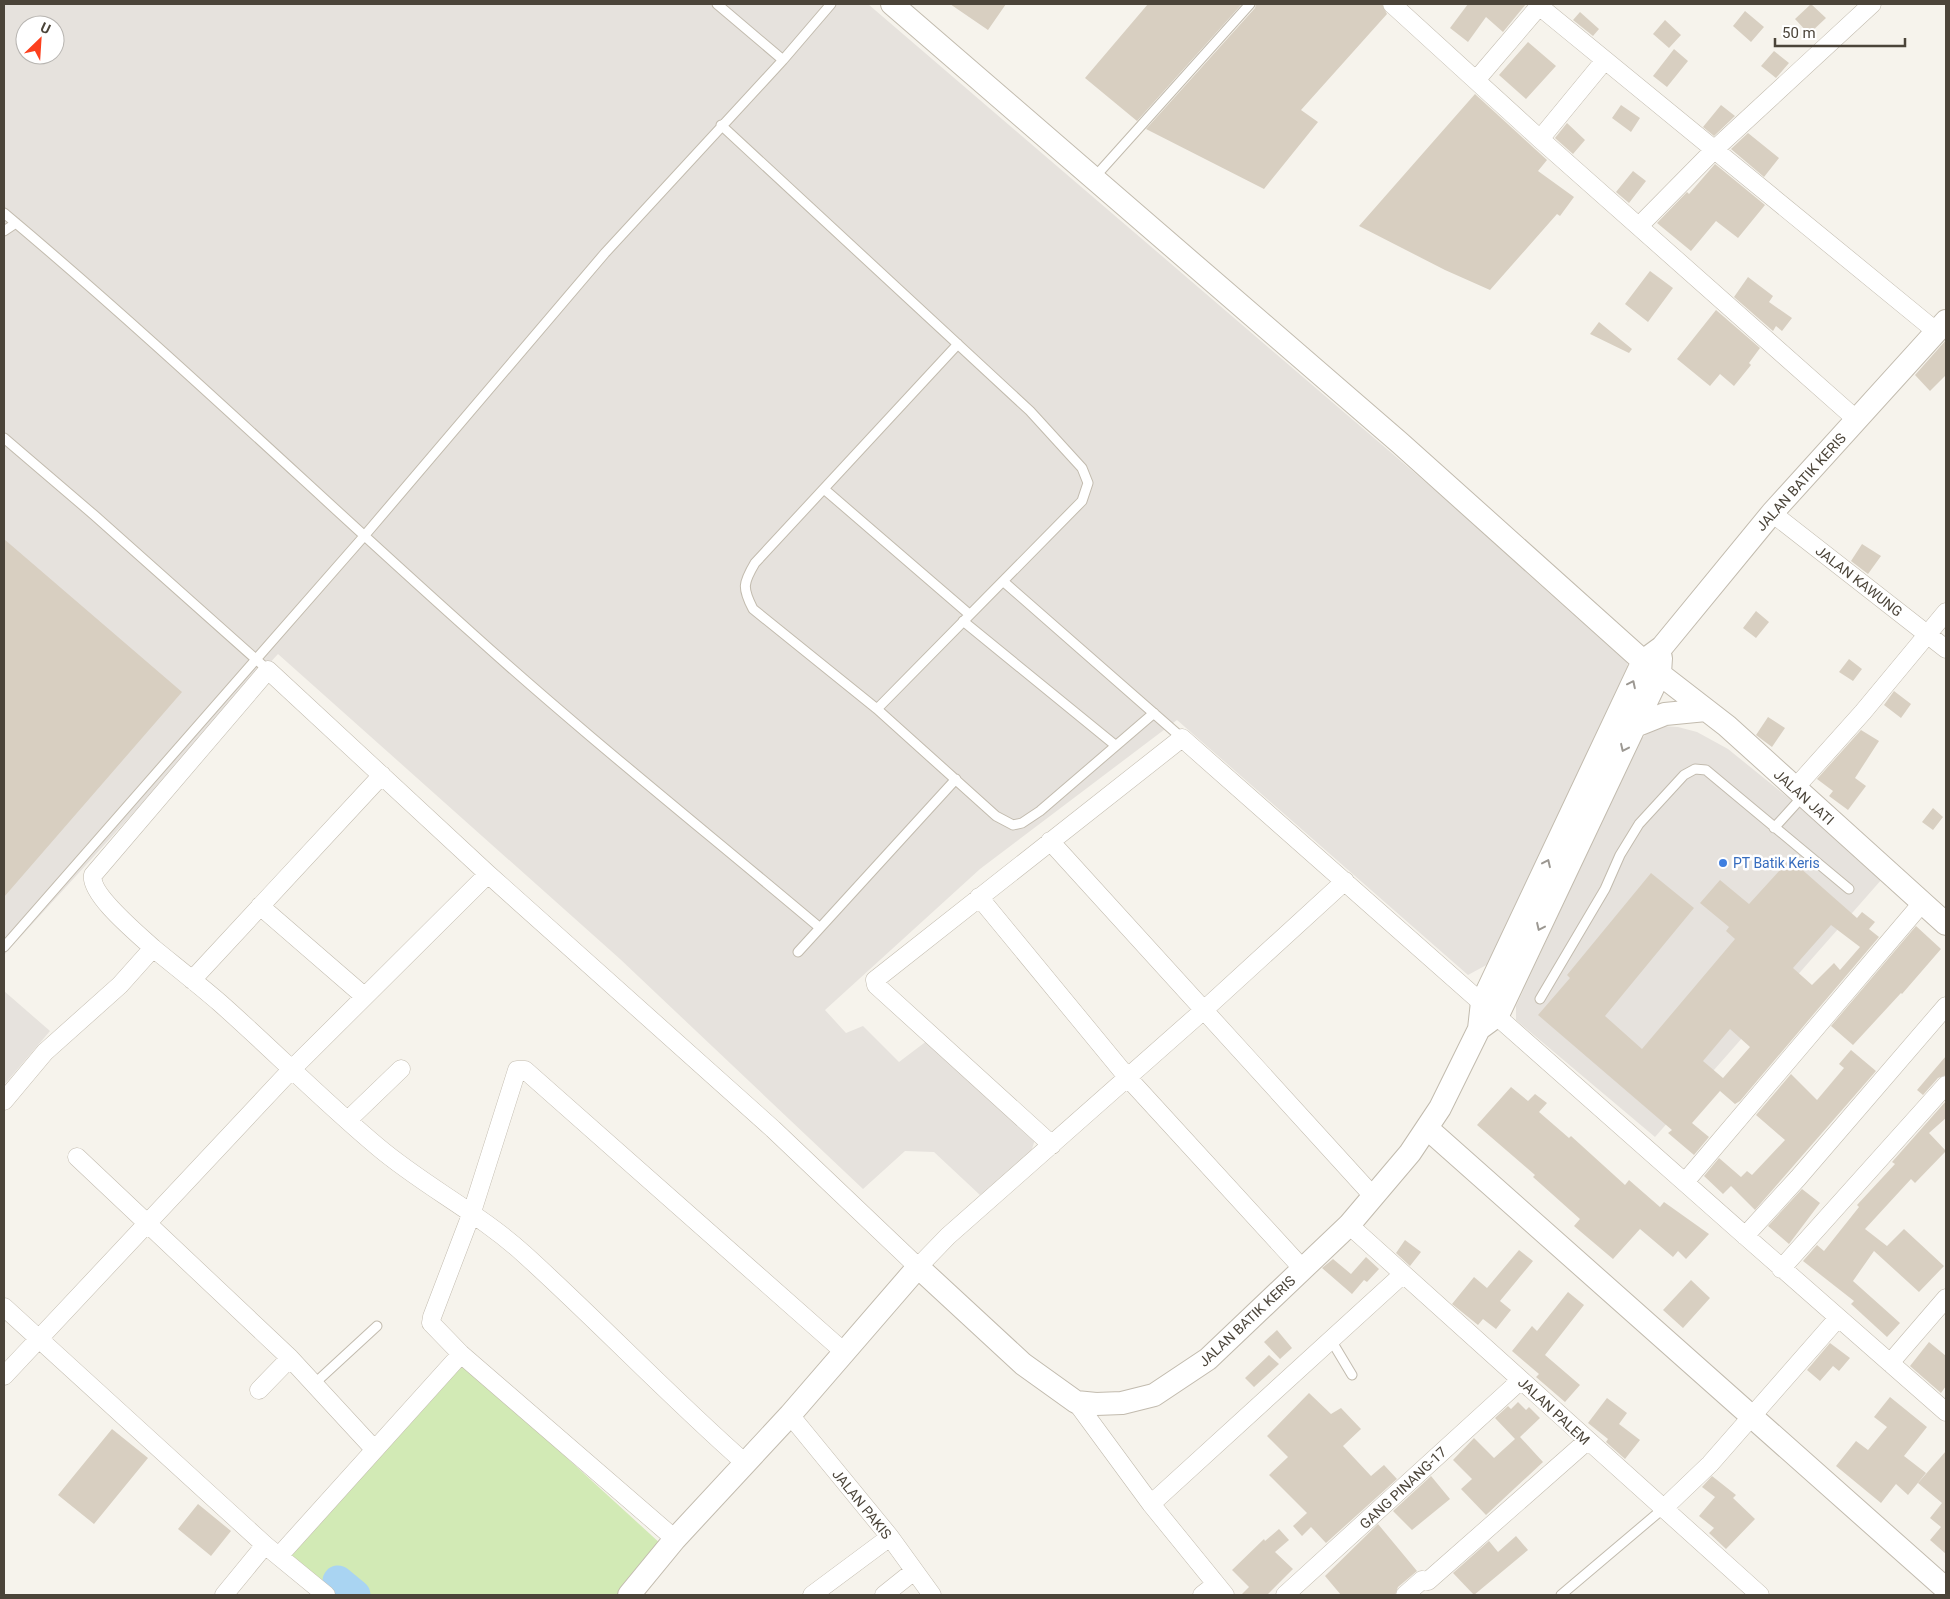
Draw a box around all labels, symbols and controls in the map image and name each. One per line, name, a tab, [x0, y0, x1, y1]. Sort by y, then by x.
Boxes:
north arrow	[15, 15, 65, 65]
scale bar	[1775, 15, 1905, 47]
text: U	[38, 19, 53, 37]
text: 50 m	[1782, 24, 1816, 42]
street label: JALAN BATIK KERIS	[1753, 430, 1849, 534]
street label: JALAN KAWUNG	[1813, 542, 1905, 620]
one-way arrow	[1626, 680, 1636, 689]
one-way arrow	[1621, 743, 1631, 752]
street label: JALAN JATI	[1771, 766, 1837, 828]
place label: PT Batik Keris	[1733, 855, 1820, 871]
marker: PT Batik Keris	[1717, 857, 1729, 869]
one-way arrow	[1541, 859, 1552, 868]
one-way arrow	[1536, 922, 1546, 931]
street label: JALAN BATIK KERIS	[1196, 1272, 1298, 1370]
street label: JALAN PALEM	[1515, 1374, 1593, 1448]
street label: GANG PINANG-17	[1356, 1444, 1450, 1532]
street label: JALAN PAKIS	[829, 1466, 895, 1542]

